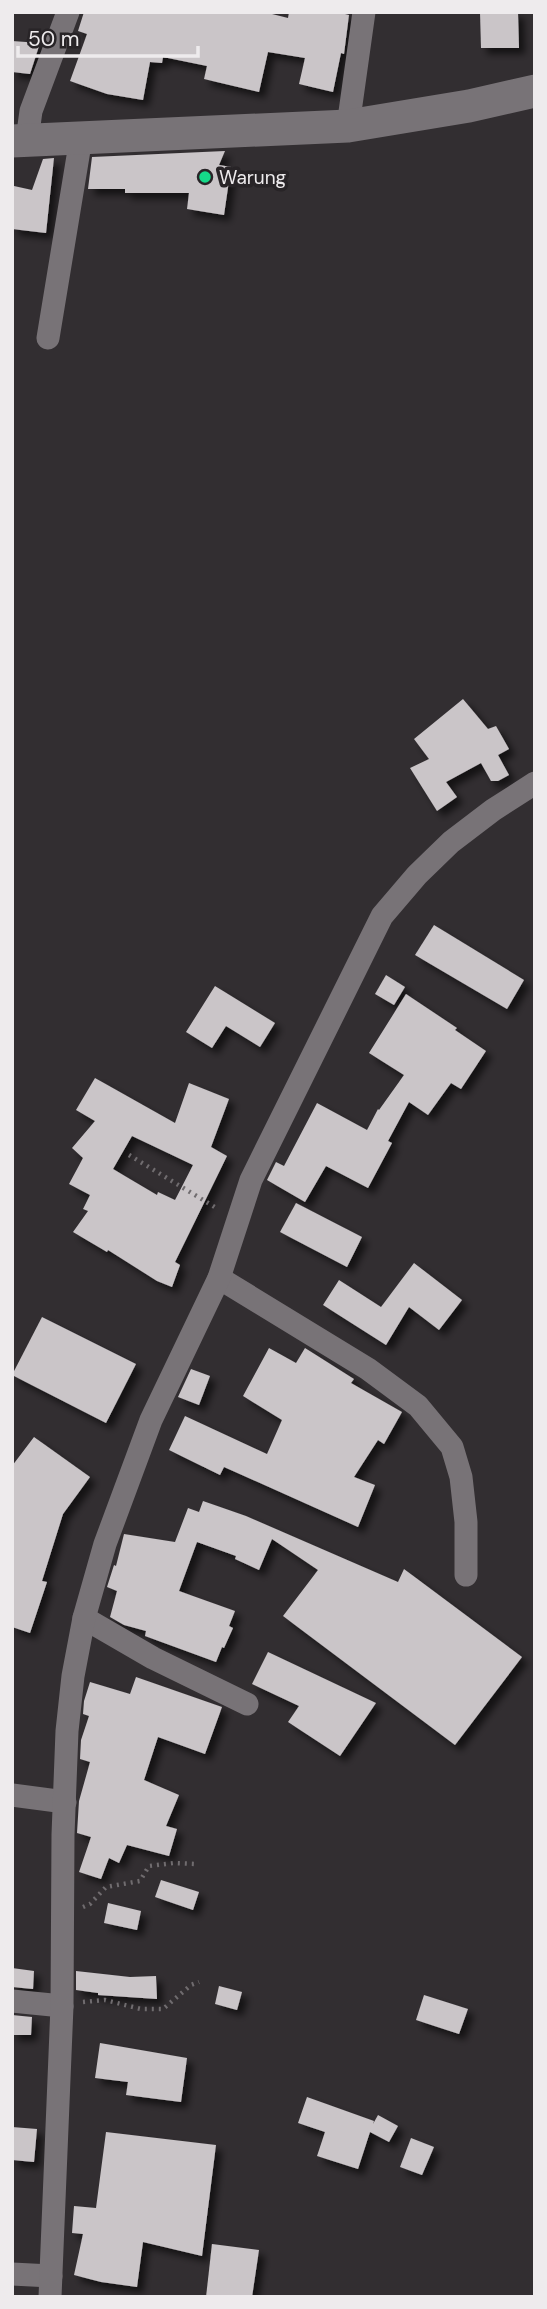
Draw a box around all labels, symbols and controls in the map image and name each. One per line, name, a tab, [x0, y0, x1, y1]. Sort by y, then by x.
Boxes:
scale bar	[18, 14, 198, 58]
text: 50 m	[28, 25, 79, 53]
place label: Warung	[219, 165, 287, 190]
marker: Warung	[197, 169, 213, 185]

